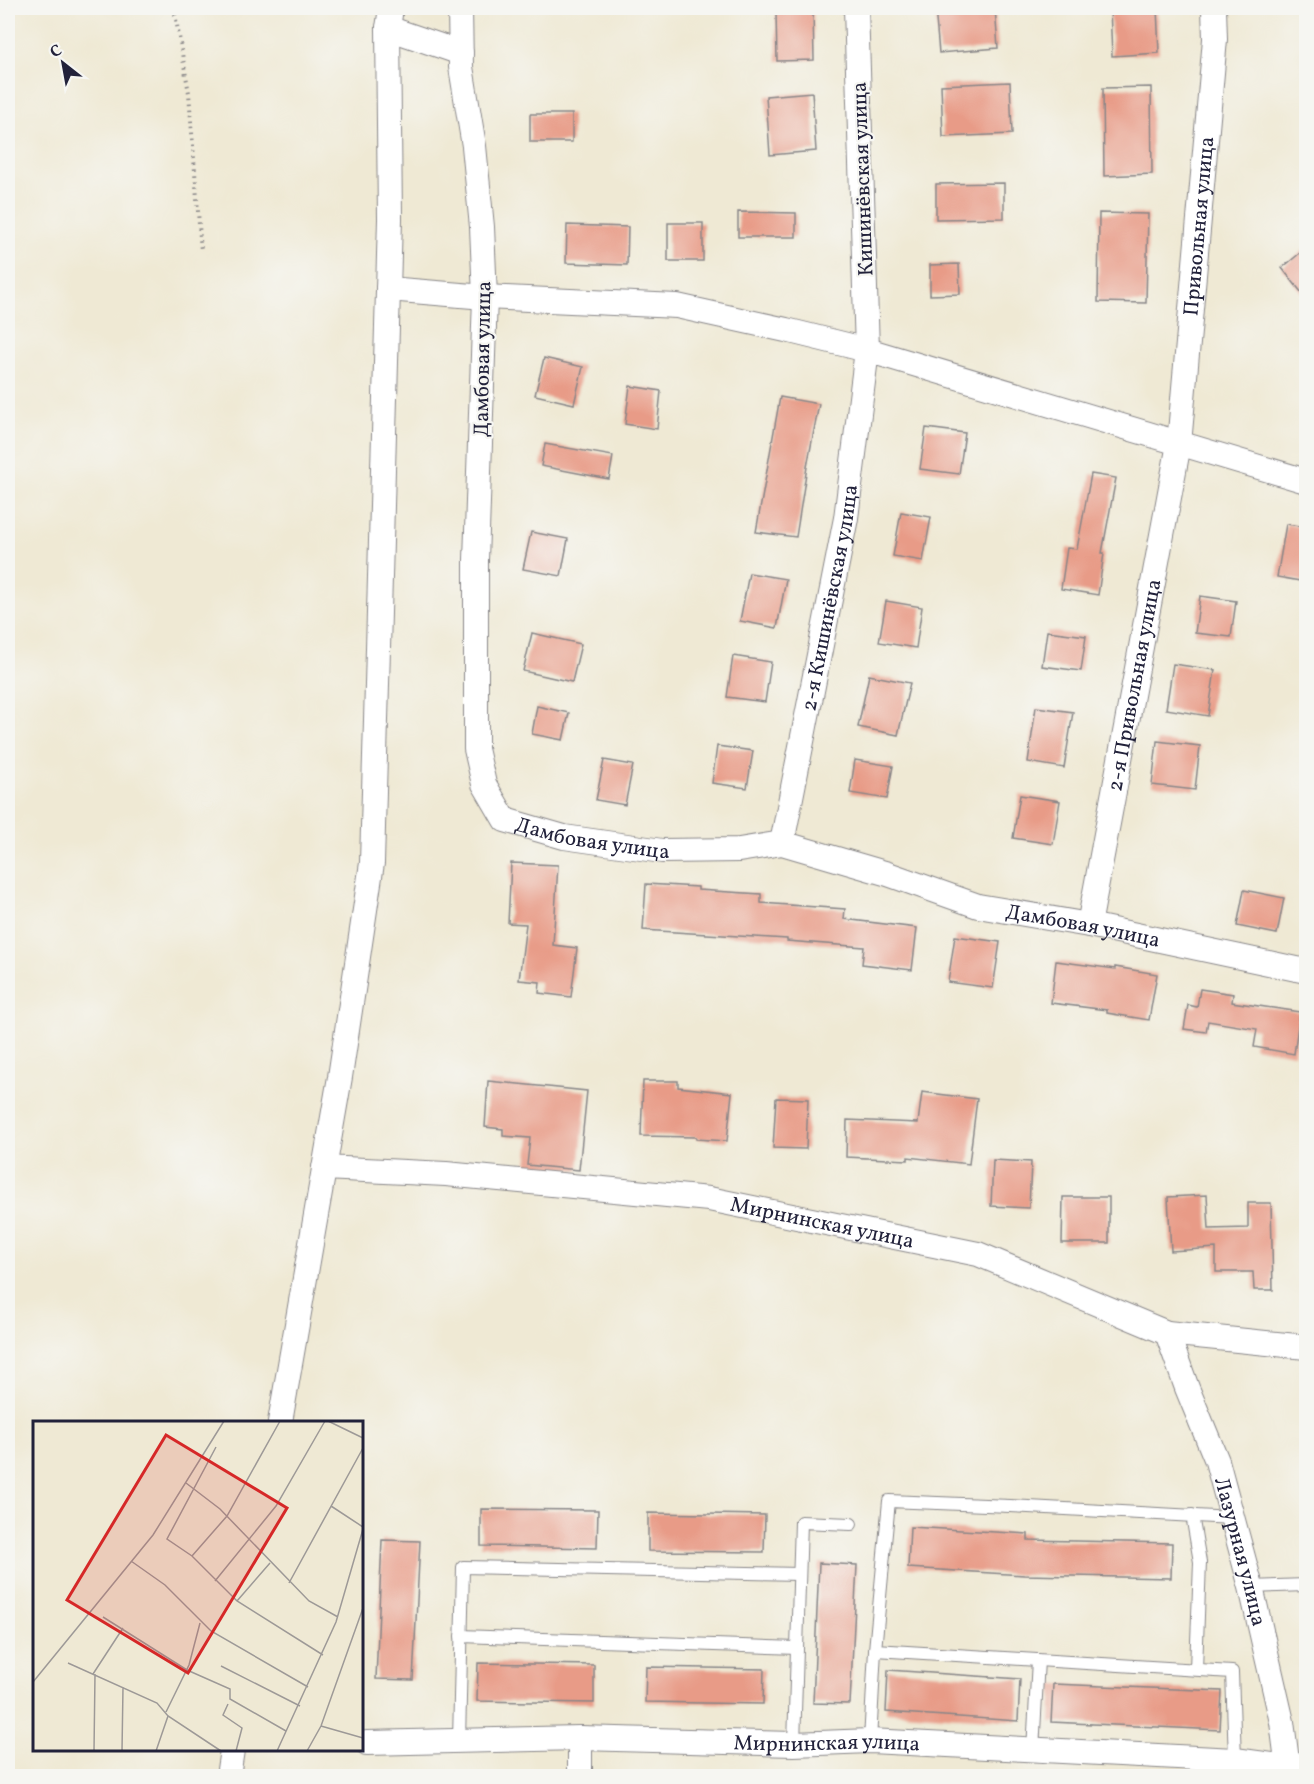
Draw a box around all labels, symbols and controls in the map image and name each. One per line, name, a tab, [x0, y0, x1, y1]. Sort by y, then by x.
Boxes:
north arrow	[33, 33, 93, 93]
text: С	[46, 40, 66, 64]
street label: Кишинёвская улица	[846, 81, 881, 277]
street label: Привольная улица	[1177, 135, 1222, 317]
street label: Дамбовая улица	[468, 281, 499, 437]
street label: 2-я Кишинёвская улица	[795, 483, 866, 714]
street label: 2-я Привольная улица	[1101, 577, 1169, 794]
street label: Дамбовая улица	[512, 811, 670, 867]
street label: Дамбовая улица	[1003, 898, 1163, 956]
street label: Мирнинская улица	[728, 1191, 916, 1257]
inset map	[33, 1421, 363, 1751]
street label: Лазурная улица	[1206, 1474, 1273, 1629]
street label: Мирнинская улица	[733, 1728, 921, 1760]

